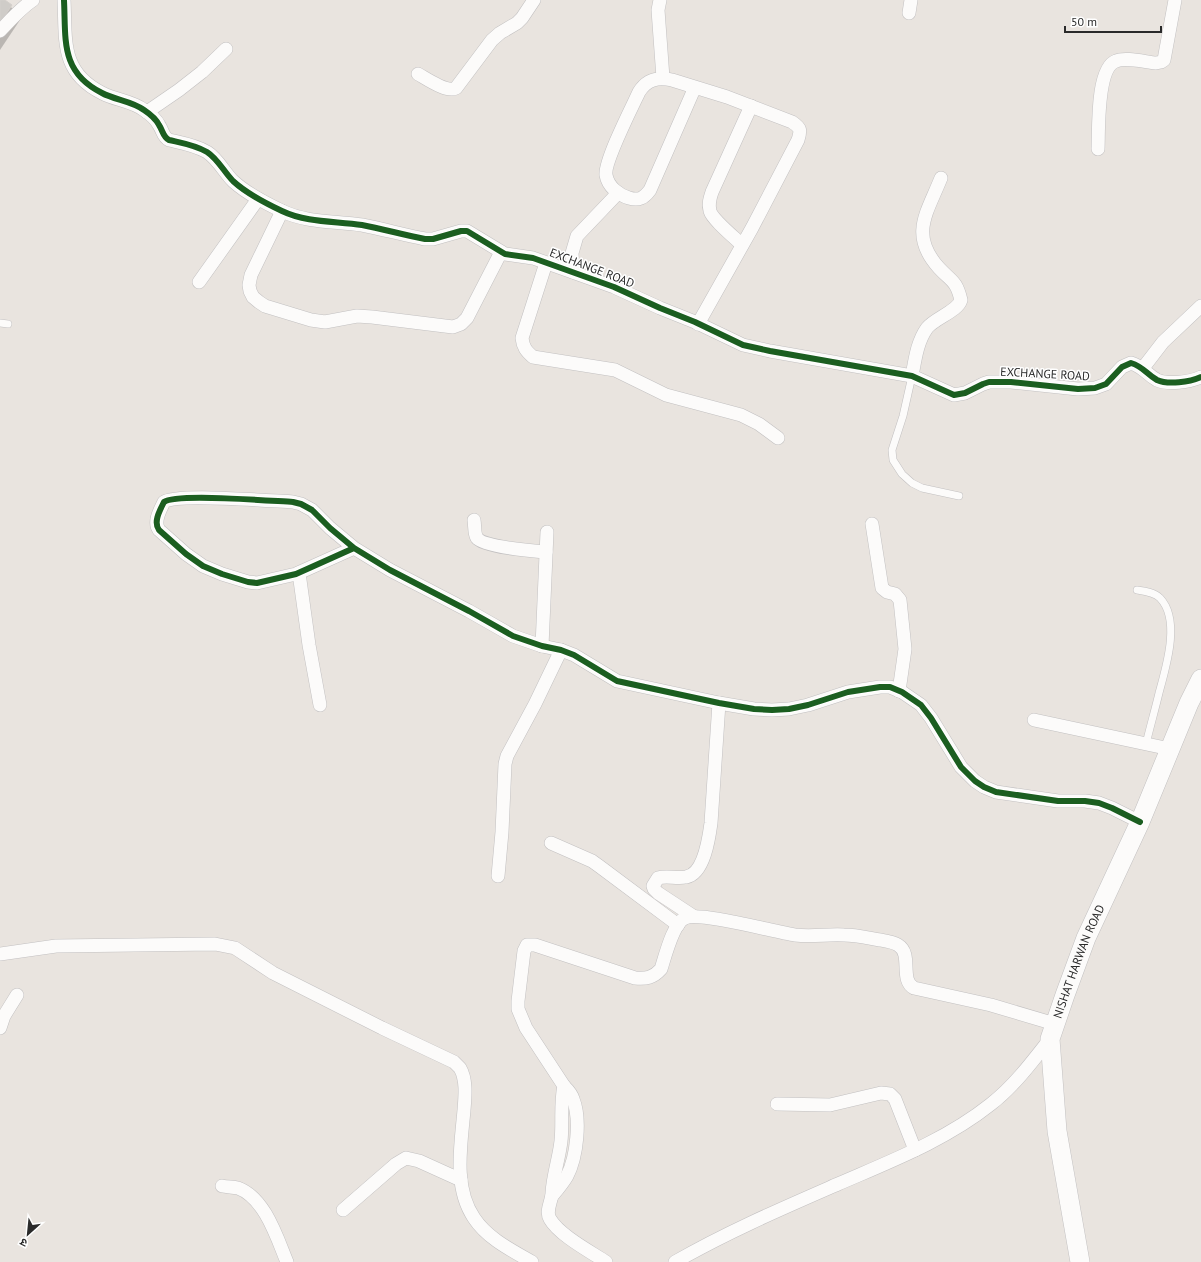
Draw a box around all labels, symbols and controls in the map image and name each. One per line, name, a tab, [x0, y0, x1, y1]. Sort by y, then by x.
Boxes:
scale bar	[1065, 8, 1161, 34]
text: 50 m	[1071, 14, 1097, 29]
street label: EXCHANGE ROAD	[548, 244, 637, 291]
street label: EXCHANGE ROAD	[1000, 364, 1090, 383]
street label: NISHAT HARWAN ROAD	[1050, 902, 1108, 1020]
north arrow	[8, 1214, 48, 1254]
text: उ	[17, 1235, 30, 1251]

